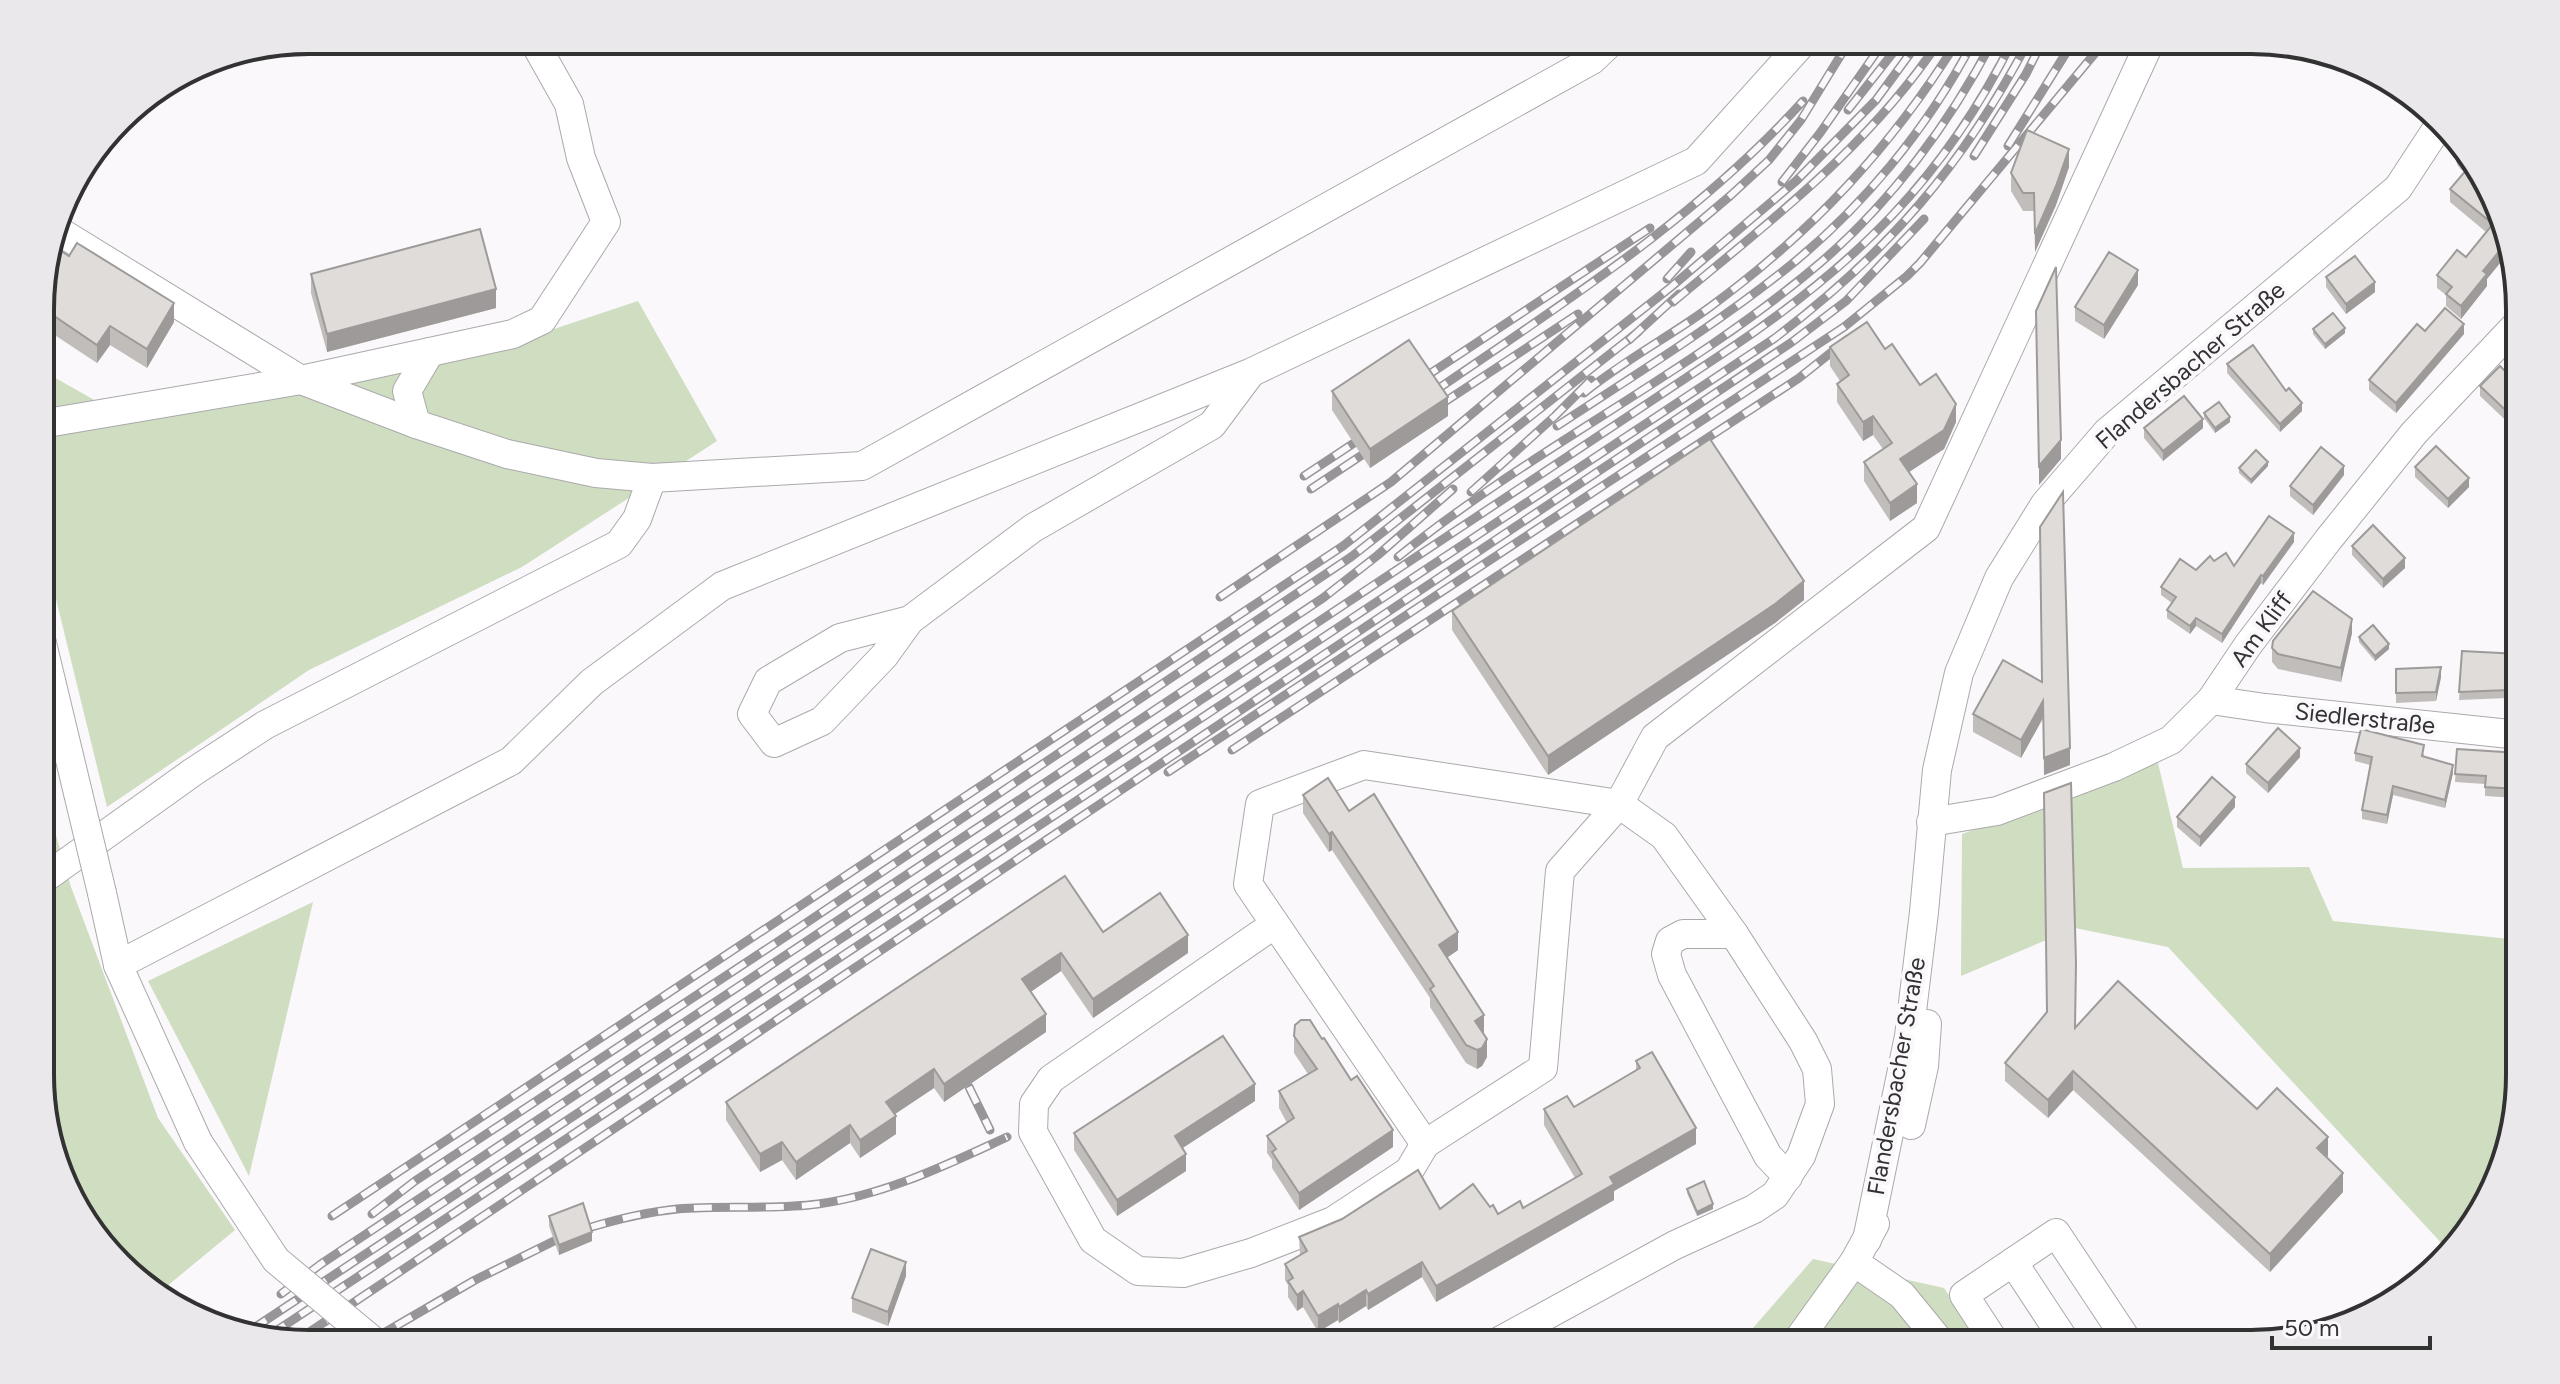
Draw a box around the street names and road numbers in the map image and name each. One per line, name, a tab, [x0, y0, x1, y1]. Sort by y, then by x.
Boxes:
street label: Flandersbacher Straße	[2090, 275, 2290, 455]
street label: Am Kliff	[2224, 586, 2298, 672]
street label: Siedlerstraße	[2293, 696, 2437, 740]
street label: Flandersbacher Straße	[1861, 955, 1931, 1197]

